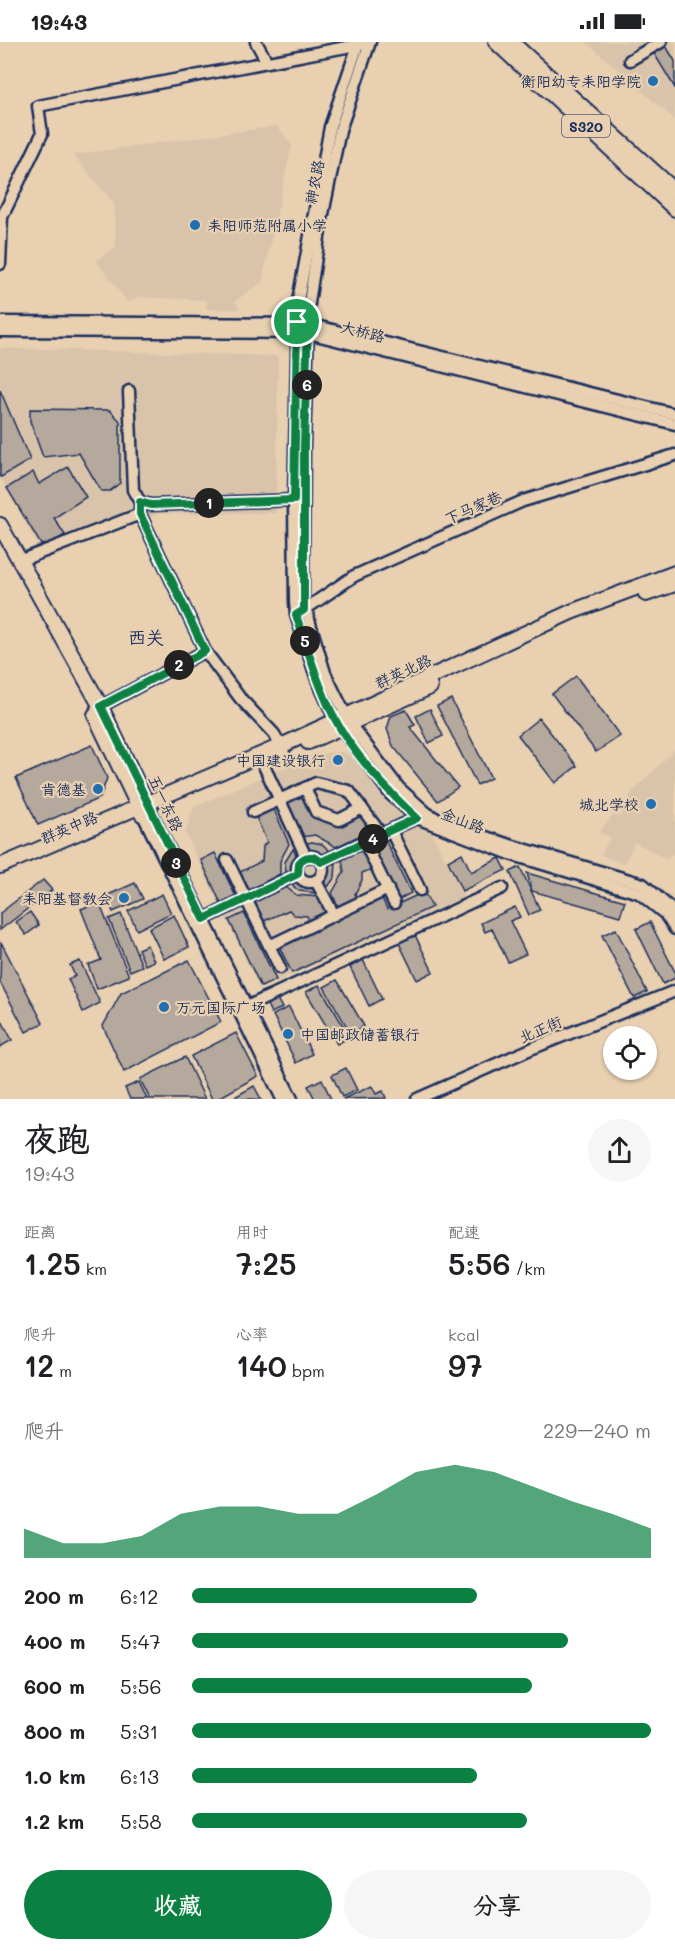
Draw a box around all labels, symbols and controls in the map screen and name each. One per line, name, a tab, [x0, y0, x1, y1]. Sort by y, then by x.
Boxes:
text: 19:43	[30, 7, 87, 36]
place label: 衡阳幼专耒阳学院	[521, 71, 641, 91]
marker: 衡阳幼专耒阳学院	[646, 74, 660, 88]
road number: S320	[562, 115, 610, 137]
street label: 神农路	[300, 158, 328, 206]
place label: 耒阳师范附属小学	[207, 215, 327, 235]
marker: 耒阳师范附属小学	[188, 218, 202, 232]
pin	[271, 296, 322, 347]
icon: arrive	[280, 305, 313, 338]
street label: 大桥路	[339, 316, 387, 346]
pin: 6	[292, 370, 322, 400]
text: 6	[302, 374, 312, 395]
street label: 下马家巷	[442, 486, 504, 528]
pin: 1	[194, 488, 224, 518]
text: 1	[205, 492, 213, 513]
district label: 西关	[128, 625, 164, 649]
pin: 5	[290, 626, 320, 656]
text: 5	[300, 630, 310, 651]
street label: 群英北路	[372, 649, 434, 693]
pin: 2	[164, 650, 194, 680]
text: 2	[175, 654, 183, 675]
place label: 中国建设银行	[236, 750, 326, 770]
marker: 中国建设银行	[331, 753, 345, 767]
street label: 五一东路	[144, 772, 188, 834]
place label: 肯德基	[41, 779, 86, 799]
marker: 肯德基	[91, 782, 105, 796]
place label: 城北学校	[579, 794, 639, 814]
marker: 城北学校	[644, 797, 658, 811]
street label: 金山路	[438, 803, 488, 837]
street label: 群英中路	[37, 806, 101, 848]
pin: 4	[358, 824, 388, 854]
text: 4	[368, 828, 378, 849]
pin: 3	[161, 848, 191, 878]
text: 3	[171, 852, 181, 873]
place label: 耒阳基督教会	[22, 888, 112, 908]
marker: 耒阳基督教会	[117, 891, 131, 905]
place label: 万元国际广场	[176, 997, 266, 1017]
marker: 万元国际广场	[157, 1000, 171, 1014]
street label: 北正街	[515, 1011, 565, 1047]
place label: 中国邮政储蓄银行	[300, 1024, 420, 1044]
map controls	[603, 1026, 657, 1080]
button: locate	[603, 1026, 657, 1080]
marker: 中国邮政储蓄银行	[281, 1027, 295, 1041]
text: 夜跑	[24, 1116, 90, 1159]
button: share	[588, 1119, 651, 1182]
text: 19:43	[24, 1160, 74, 1186]
text: 距离	[24, 1221, 56, 1242]
text: 用时	[236, 1221, 268, 1242]
text: 配速	[448, 1221, 480, 1242]
text: 1.25	[24, 1243, 81, 1283]
text: 7:25	[236, 1243, 296, 1283]
text: 5:56	[448, 1243, 511, 1283]
text: km	[81, 1258, 107, 1279]
text: /km	[511, 1258, 545, 1279]
text: 爬升	[24, 1323, 56, 1344]
text: 心率	[236, 1323, 268, 1344]
text: kcal	[448, 1324, 480, 1345]
text: 12	[24, 1345, 54, 1385]
text: 140	[236, 1345, 287, 1385]
text: 97	[448, 1345, 483, 1385]
text: m	[54, 1360, 72, 1381]
text: bpm	[287, 1360, 325, 1381]
text: 爬升	[24, 1417, 64, 1443]
text: 229–240 m	[543, 1417, 651, 1443]
text: 200 m	[24, 1583, 84, 1609]
text: 6:12	[120, 1583, 158, 1609]
text: 400 m	[24, 1628, 85, 1654]
text: 5:47	[120, 1628, 161, 1654]
text: 600 m	[24, 1673, 85, 1699]
text: 5:56	[120, 1673, 162, 1699]
text: 800 m	[24, 1718, 85, 1744]
text: 5:31	[120, 1718, 159, 1744]
text: 1.0 km	[24, 1763, 86, 1789]
text: 6:13	[120, 1763, 159, 1789]
text: 1.2 km	[24, 1808, 84, 1834]
text: 5:58	[120, 1808, 162, 1834]
button: 收藏	[24, 1870, 332, 1939]
button: 分享	[344, 1870, 651, 1939]

